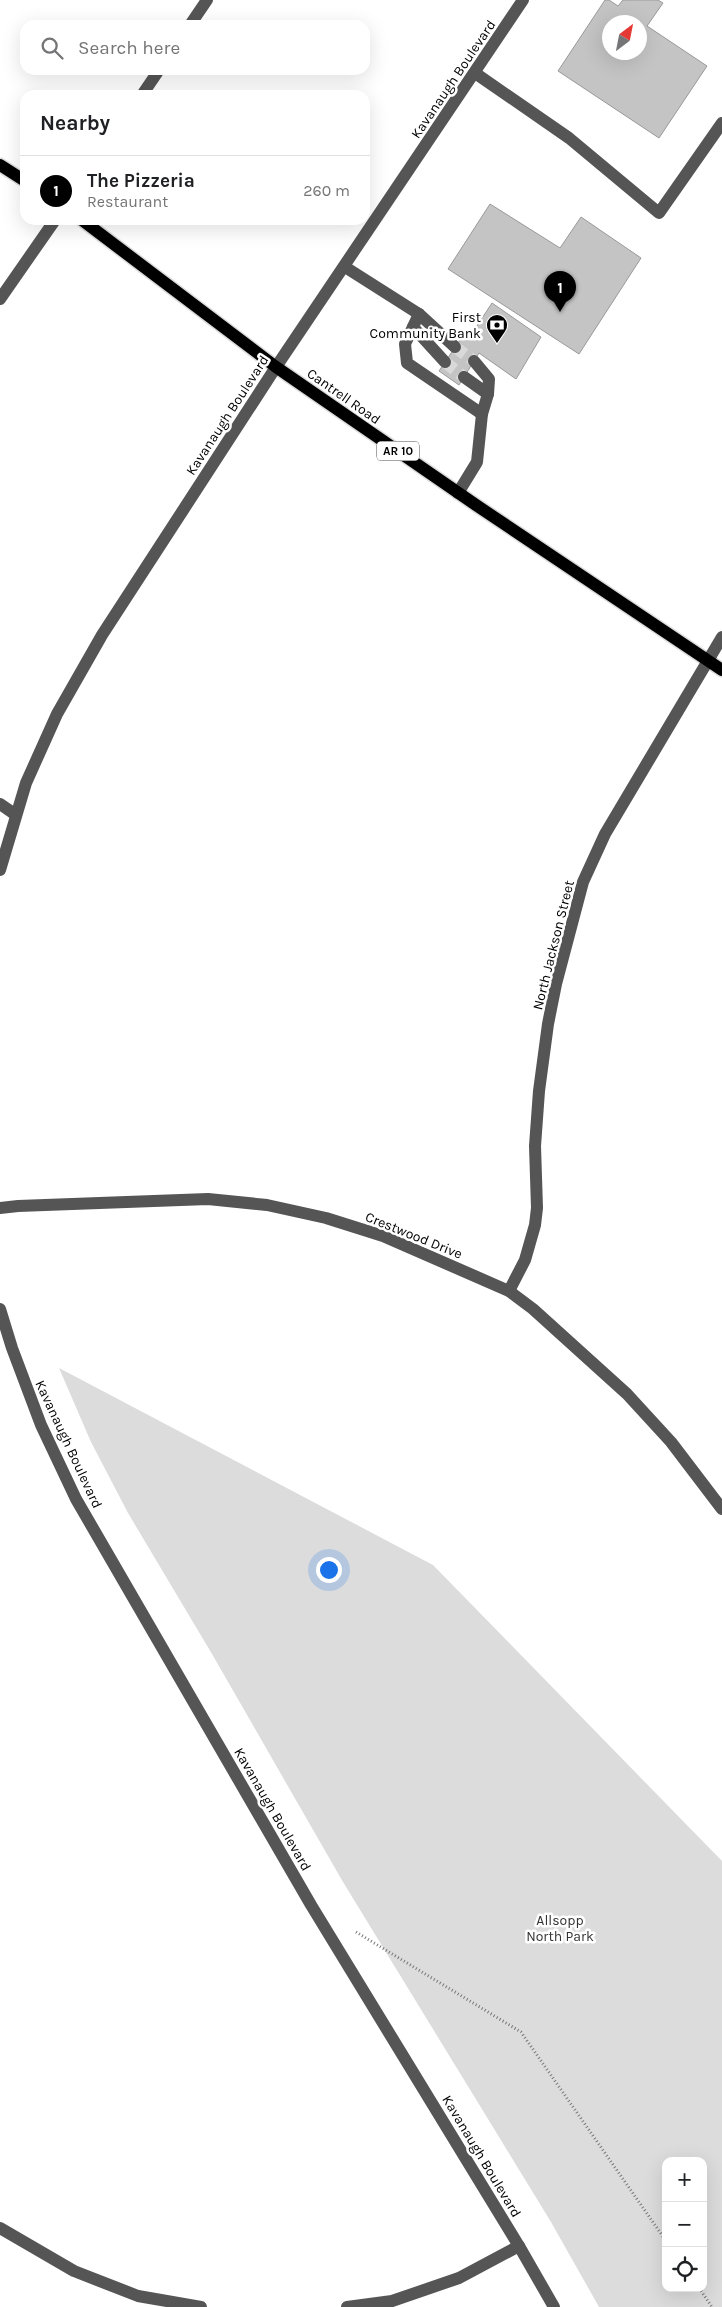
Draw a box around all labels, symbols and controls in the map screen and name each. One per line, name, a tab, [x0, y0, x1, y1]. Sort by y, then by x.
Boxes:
north arrow	[602, 15, 647, 60]
street label: Kavanaugh Boulevard	[407, 17, 499, 142]
search box	[20, 20, 370, 75]
icon: search	[38, 34, 66, 62]
text: Search here	[78, 37, 180, 59]
text: Nearby	[40, 111, 110, 135]
text: The Pizzeria	[87, 170, 195, 192]
text: 1	[53, 181, 59, 200]
text: 260 m	[303, 181, 350, 200]
text: Restaurant	[87, 192, 168, 211]
pin: 1	[544, 271, 576, 312]
place label: First Community Bank	[370, 309, 481, 342]
bank icon: First Community Bank	[485, 313, 509, 344]
street label: Kavanaugh Boulevard	[182, 352, 272, 478]
street label: Cantrell Road	[304, 365, 384, 428]
road number: AR 10	[377, 442, 419, 461]
street label: North Jackson Street	[529, 879, 578, 1012]
street label: Crestwood Drive	[363, 1208, 465, 1263]
street label: Kavanaugh Boulevard	[31, 1377, 106, 1511]
your location	[316, 1557, 342, 1583]
street label: Kavanaugh Boulevard	[230, 1745, 315, 1874]
park label: Allsopp North Park	[526, 1912, 594, 1945]
street label: Kavanaugh Boulevard	[438, 2092, 525, 2220]
map controls	[662, 2157, 707, 2292]
button: +	[662, 2157, 707, 2202]
button: −	[662, 2202, 707, 2247]
button: locate	[662, 2247, 707, 2292]

